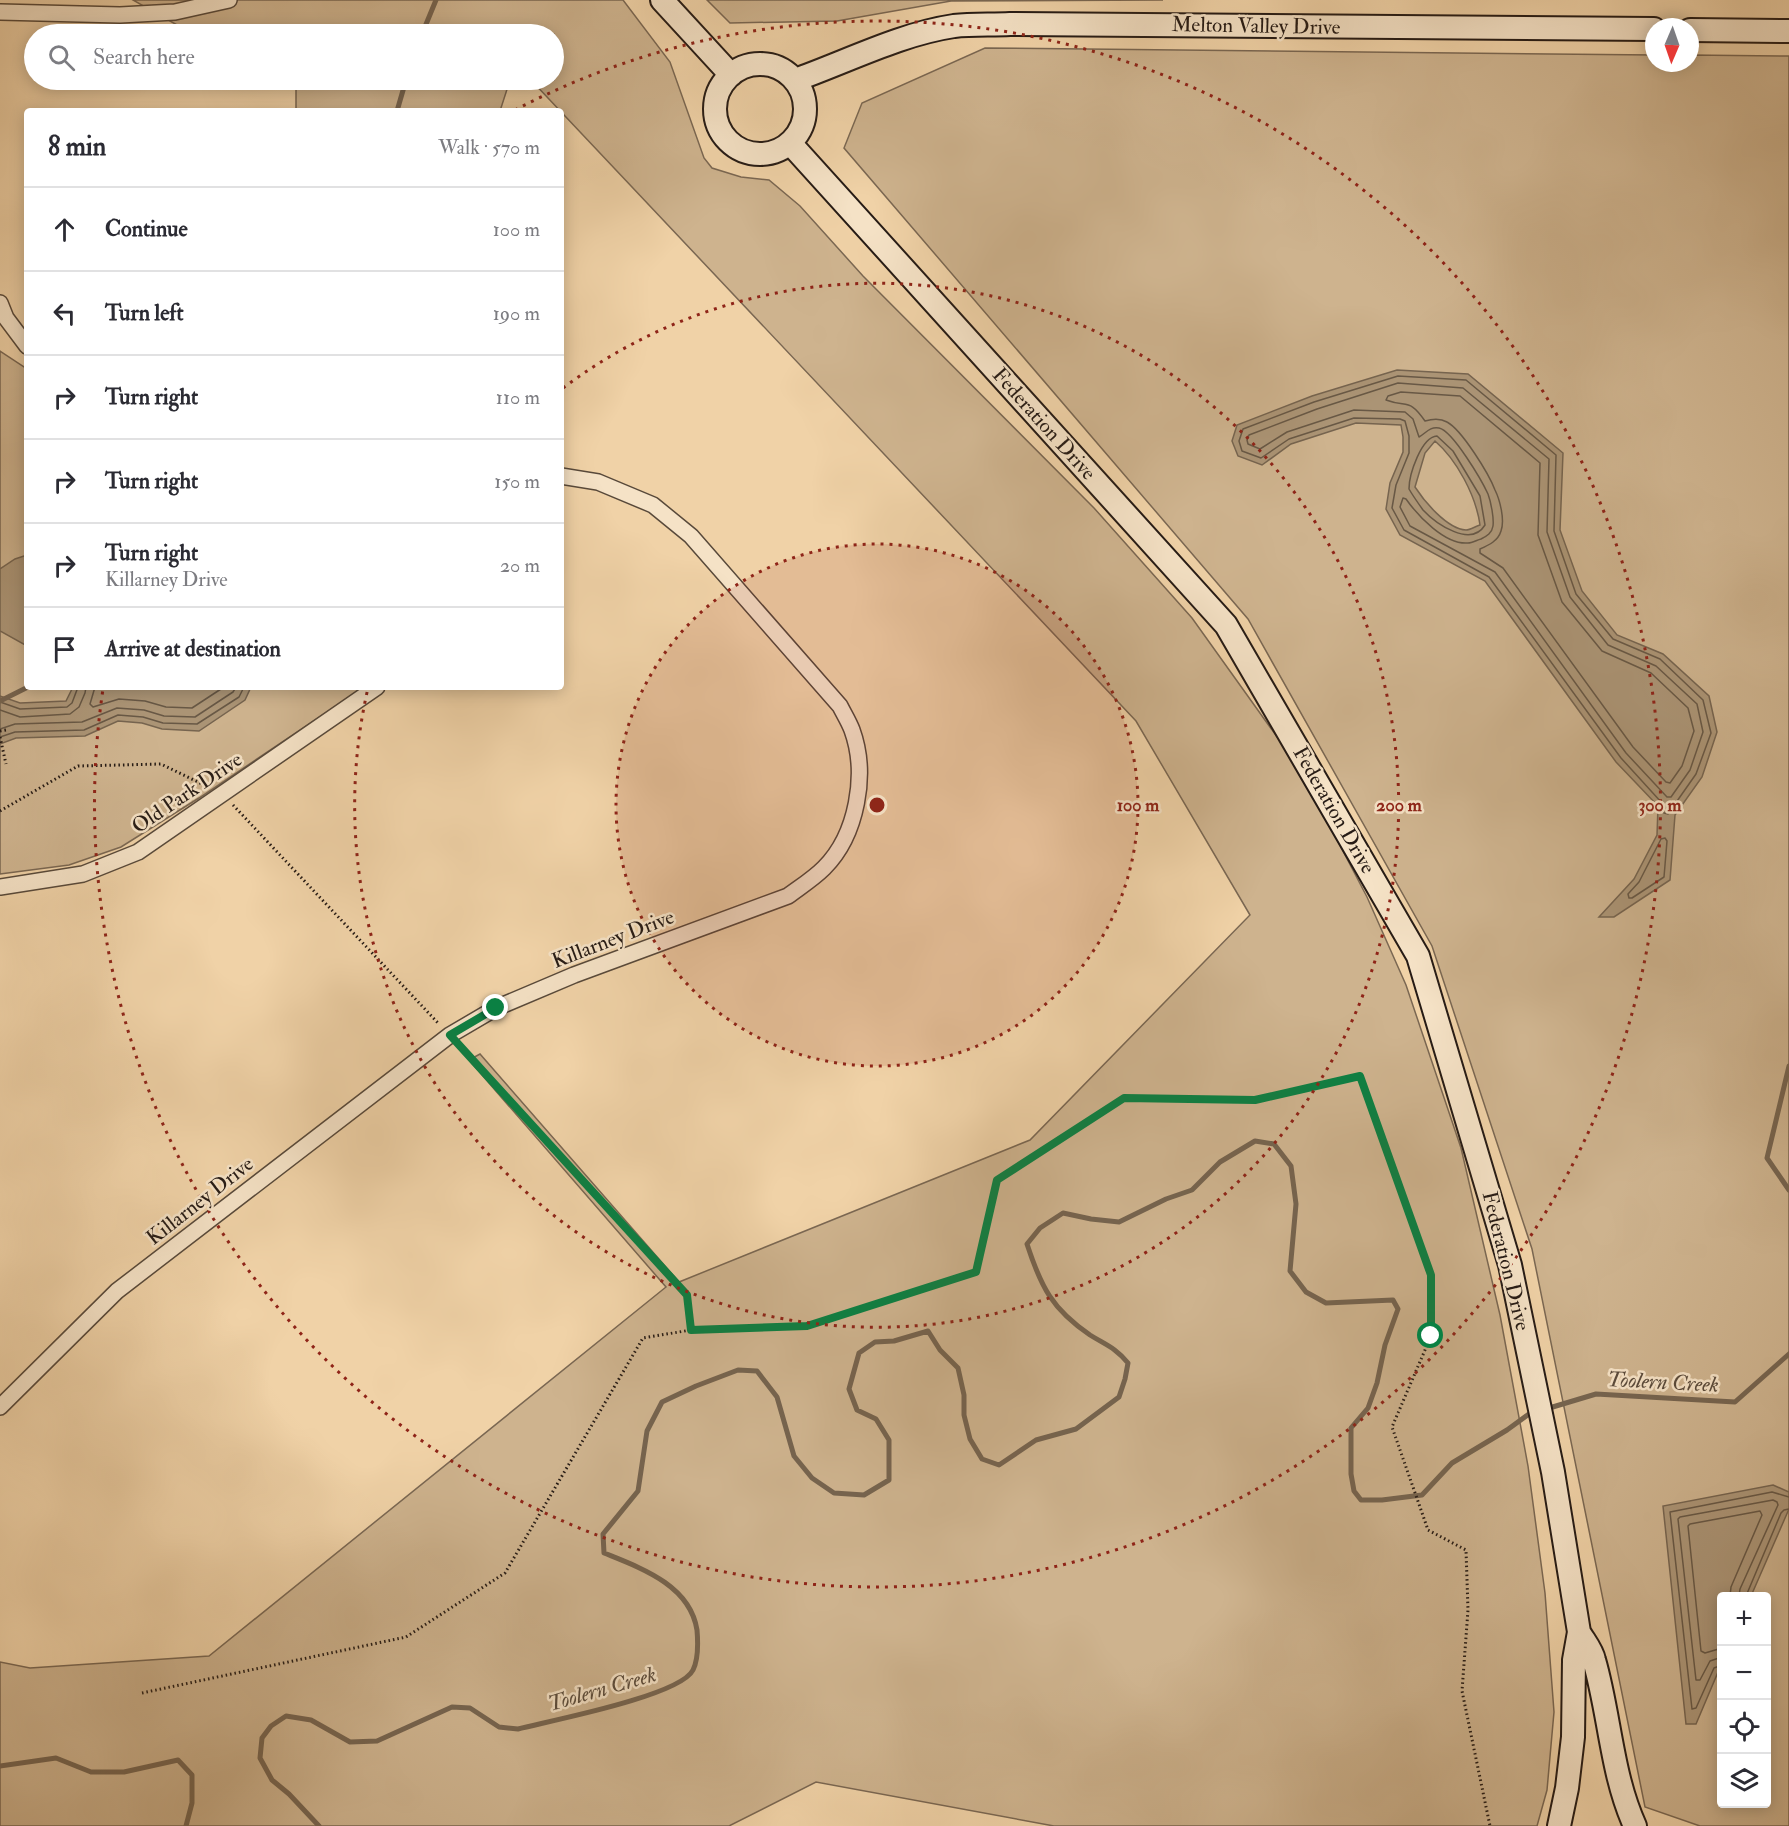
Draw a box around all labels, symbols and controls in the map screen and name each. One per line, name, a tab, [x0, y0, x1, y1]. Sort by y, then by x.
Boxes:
street label: Melton Valley Drive	[1171, 11, 1341, 41]
north arrow	[1645, 18, 1699, 72]
search box	[24, 24, 564, 90]
icon: search	[45, 41, 78, 74]
text: Search here	[93, 43, 195, 71]
text: 8 min	[48, 131, 106, 163]
text: Walk · 570 m	[438, 135, 540, 160]
icon: ahead	[48, 213, 81, 246]
text: Continue	[105, 215, 188, 243]
text: 100 m	[493, 217, 540, 242]
icon: left	[48, 297, 81, 330]
text: Turn left	[105, 299, 184, 327]
text: 190 m	[493, 301, 540, 326]
street label: Federation Drive	[986, 362, 1102, 486]
icon: right	[48, 381, 81, 414]
text: Turn right	[105, 383, 198, 411]
text: 110 m	[496, 385, 540, 410]
icon: right	[48, 465, 81, 498]
text: Turn right	[105, 467, 198, 495]
text: 150 m	[494, 469, 540, 494]
text: Turn right	[105, 539, 198, 567]
icon: right	[48, 549, 81, 582]
text: 20 m	[500, 553, 540, 578]
text: Killarney Drive	[105, 567, 228, 592]
icon: arrive	[48, 633, 81, 666]
text: Arrive at destination	[105, 635, 281, 663]
street label: Federation Drive	[1287, 741, 1381, 879]
street label: Old Park Drive	[126, 746, 248, 840]
text: 100 m	[1117, 794, 1160, 817]
text: 200 m	[1376, 794, 1423, 817]
text: 300 m	[1638, 794, 1683, 817]
centre of rings	[867, 795, 887, 815]
street label: Killarney Drive	[548, 903, 678, 975]
route end	[482, 994, 508, 1020]
street label: Killarney Drive	[141, 1151, 259, 1251]
street label: Federation Drive	[1476, 1188, 1536, 1334]
route start	[1417, 1322, 1443, 1348]
water label: Toolern Creek	[1607, 1365, 1719, 1399]
map controls	[1717, 1592, 1771, 1808]
button: +	[1717, 1592, 1771, 1646]
button: −	[1717, 1646, 1771, 1700]
water label: Toolern Creek	[545, 1660, 659, 1718]
button: locate	[1717, 1700, 1771, 1754]
button: layers	[1717, 1754, 1771, 1808]

